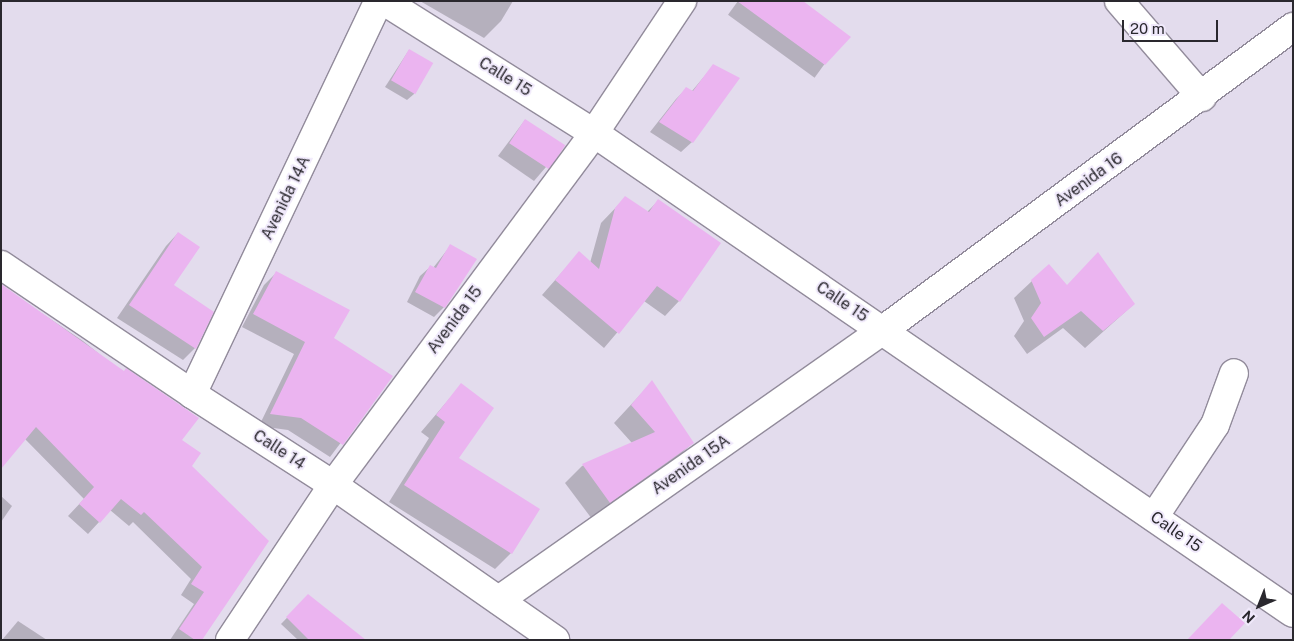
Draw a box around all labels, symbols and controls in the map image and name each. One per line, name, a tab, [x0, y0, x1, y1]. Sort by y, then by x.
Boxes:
scale bar	[1124, 10, 1220, 42]
text: 20 m	[1130, 20, 1165, 37]
street label: Calle 15	[475, 53, 535, 101]
street label: Avenida 16	[1051, 149, 1127, 211]
street label: Avenida 14A	[257, 153, 315, 243]
street label: Calle 15	[812, 278, 872, 326]
street label: Avenida 15	[423, 282, 487, 358]
street label: Calle 14	[249, 426, 309, 474]
street label: Avenida 15A	[648, 431, 734, 499]
street label: Calle 15	[1147, 507, 1205, 557]
north arrow	[1234, 581, 1284, 631]
text: N	[1239, 607, 1258, 626]

